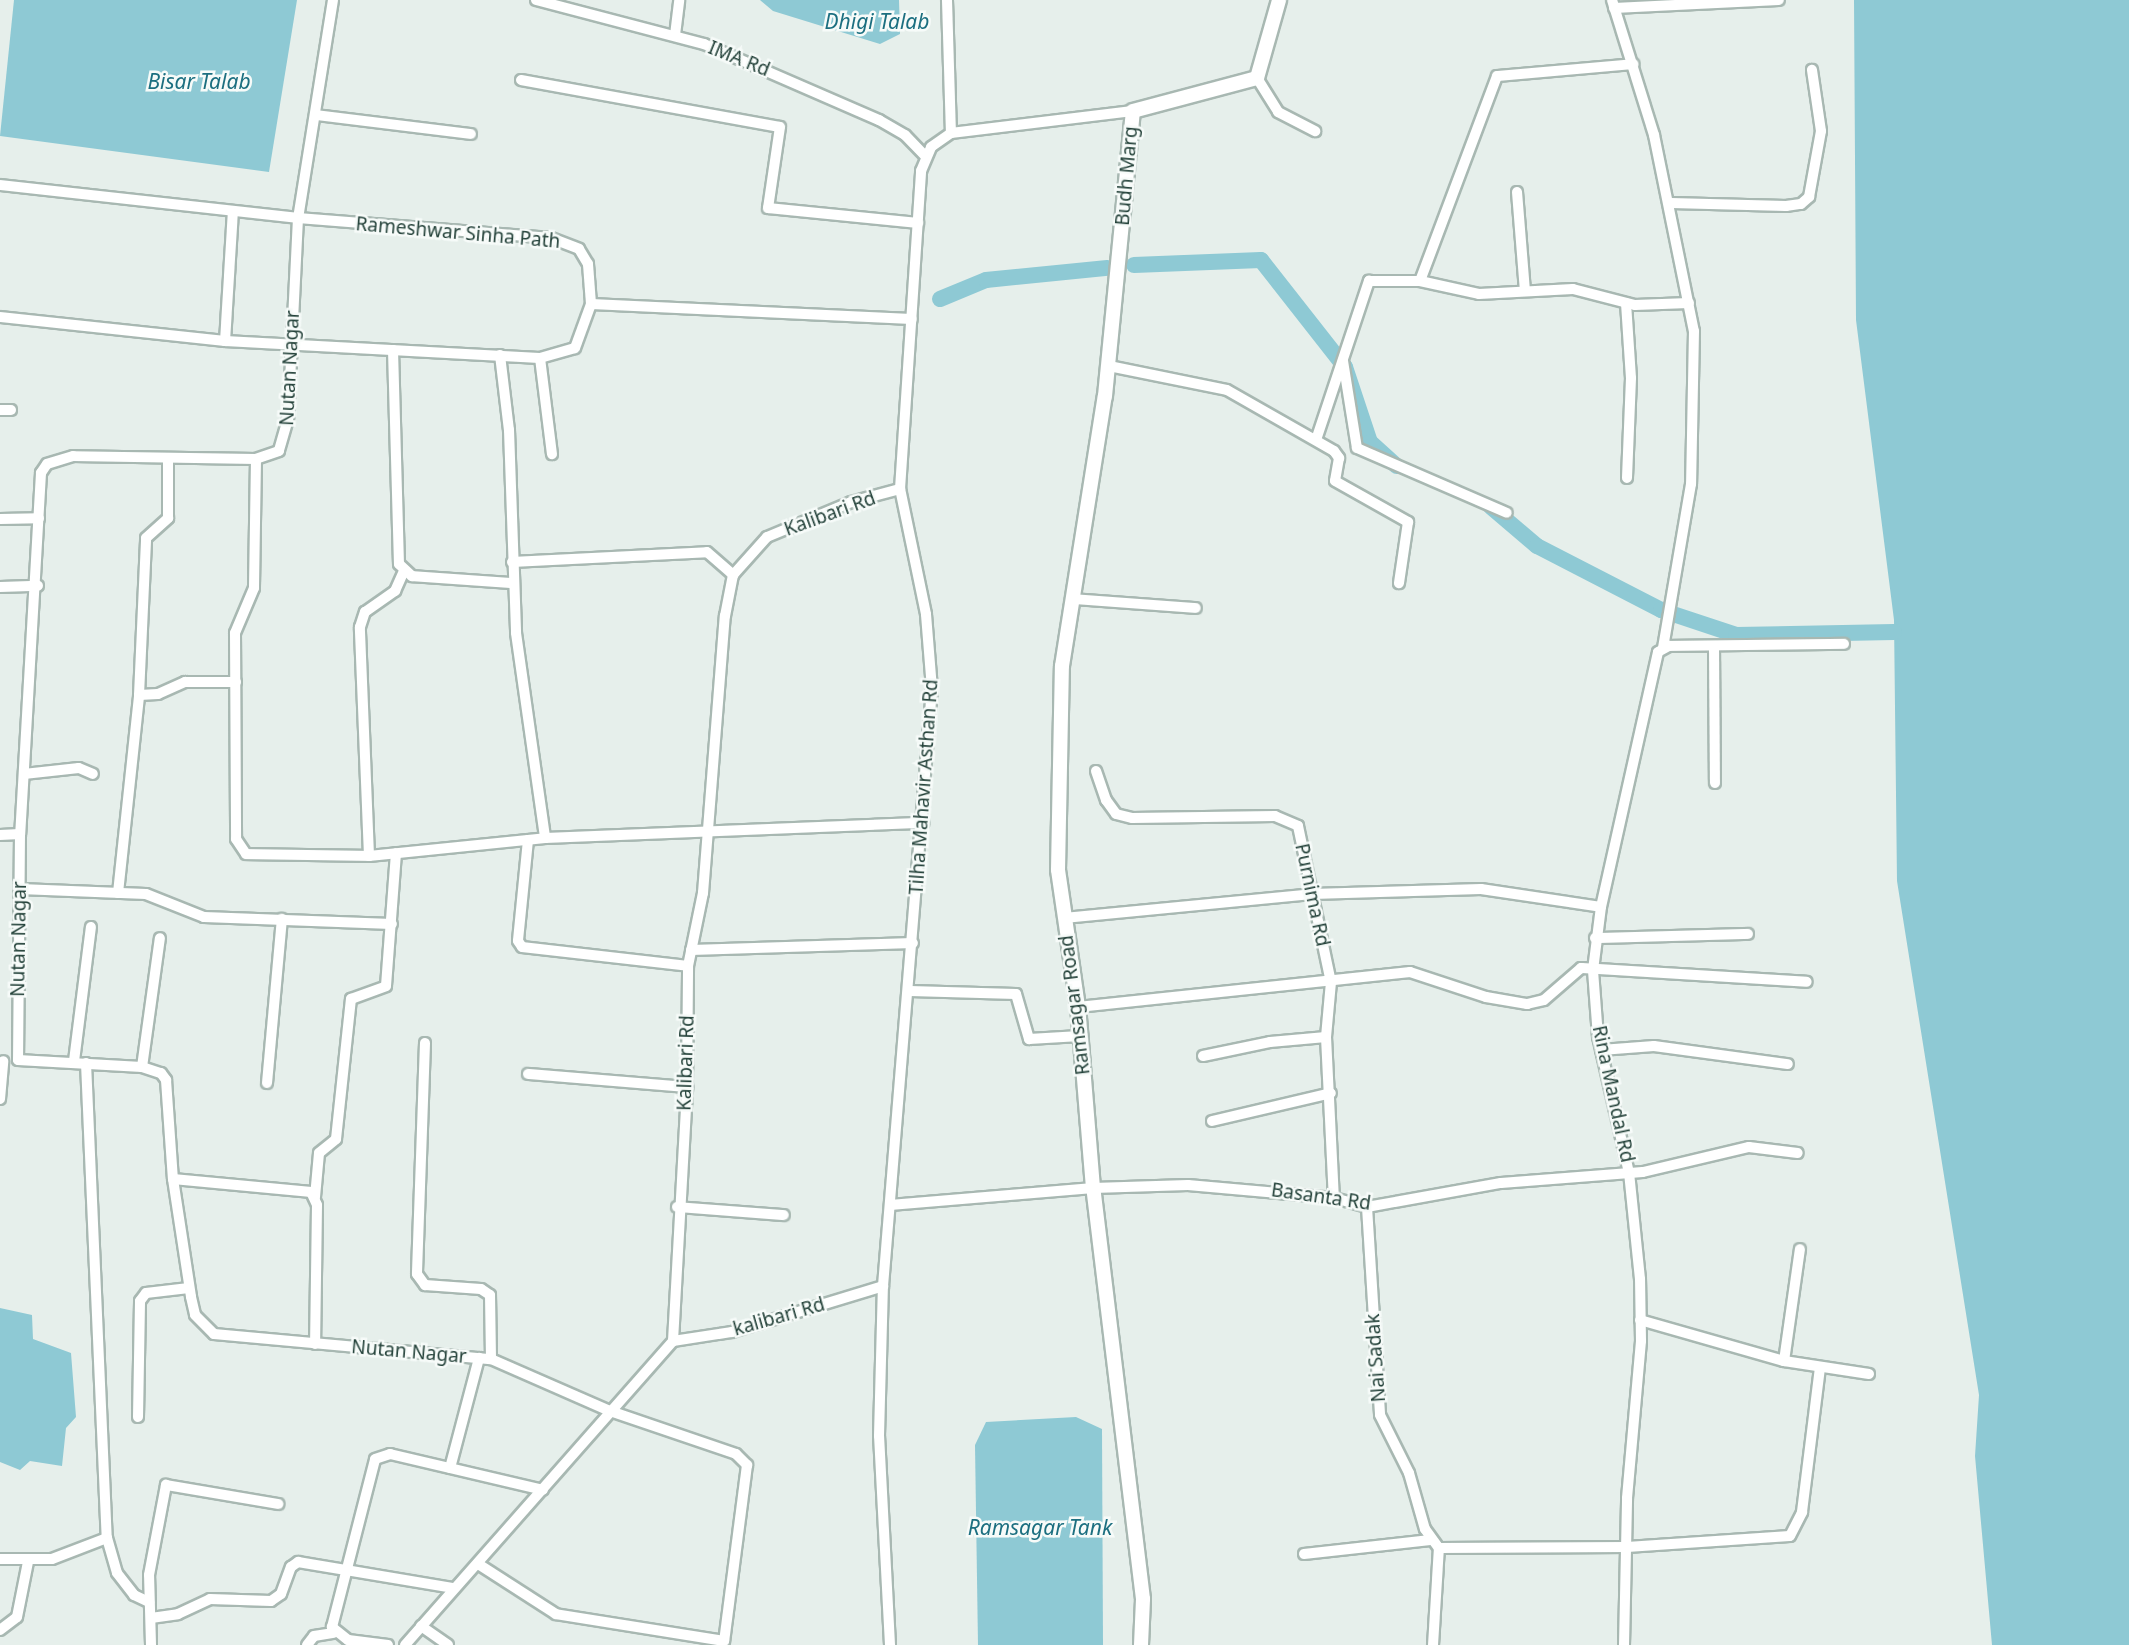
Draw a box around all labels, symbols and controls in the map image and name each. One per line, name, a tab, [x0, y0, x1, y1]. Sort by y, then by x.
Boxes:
water label: Dhigi Talab	[825, 8, 929, 34]
street label: IMA Rd	[705, 36, 773, 82]
water label: Bisar Talab	[147, 68, 251, 94]
street label: Budh Marg	[1111, 125, 1143, 227]
street label: Rameshwar Sinha Path	[355, 213, 561, 253]
street label: Nutan Nagar	[276, 310, 304, 426]
street label: Kalibari Rd	[781, 487, 879, 541]
street label: Tilha Mahavir Asthan Rd	[905, 678, 943, 896]
street label: Purnima Rd	[1290, 841, 1334, 949]
street label: Nutan Nagar	[7, 881, 31, 997]
street label: Ramsagar Road	[1055, 934, 1095, 1076]
street label: Kalibari Rd	[673, 1015, 699, 1111]
street label: Rina Mandal Rd	[1587, 1023, 1639, 1165]
street label: Basanta Rd	[1270, 1179, 1372, 1215]
street label: kalibari Rd	[731, 1293, 827, 1341]
street label: Nai Sadak	[1362, 1313, 1390, 1403]
street label: Nutan Nagar	[350, 1336, 468, 1368]
water label: Ramsagar Tank	[968, 1514, 1112, 1540]

